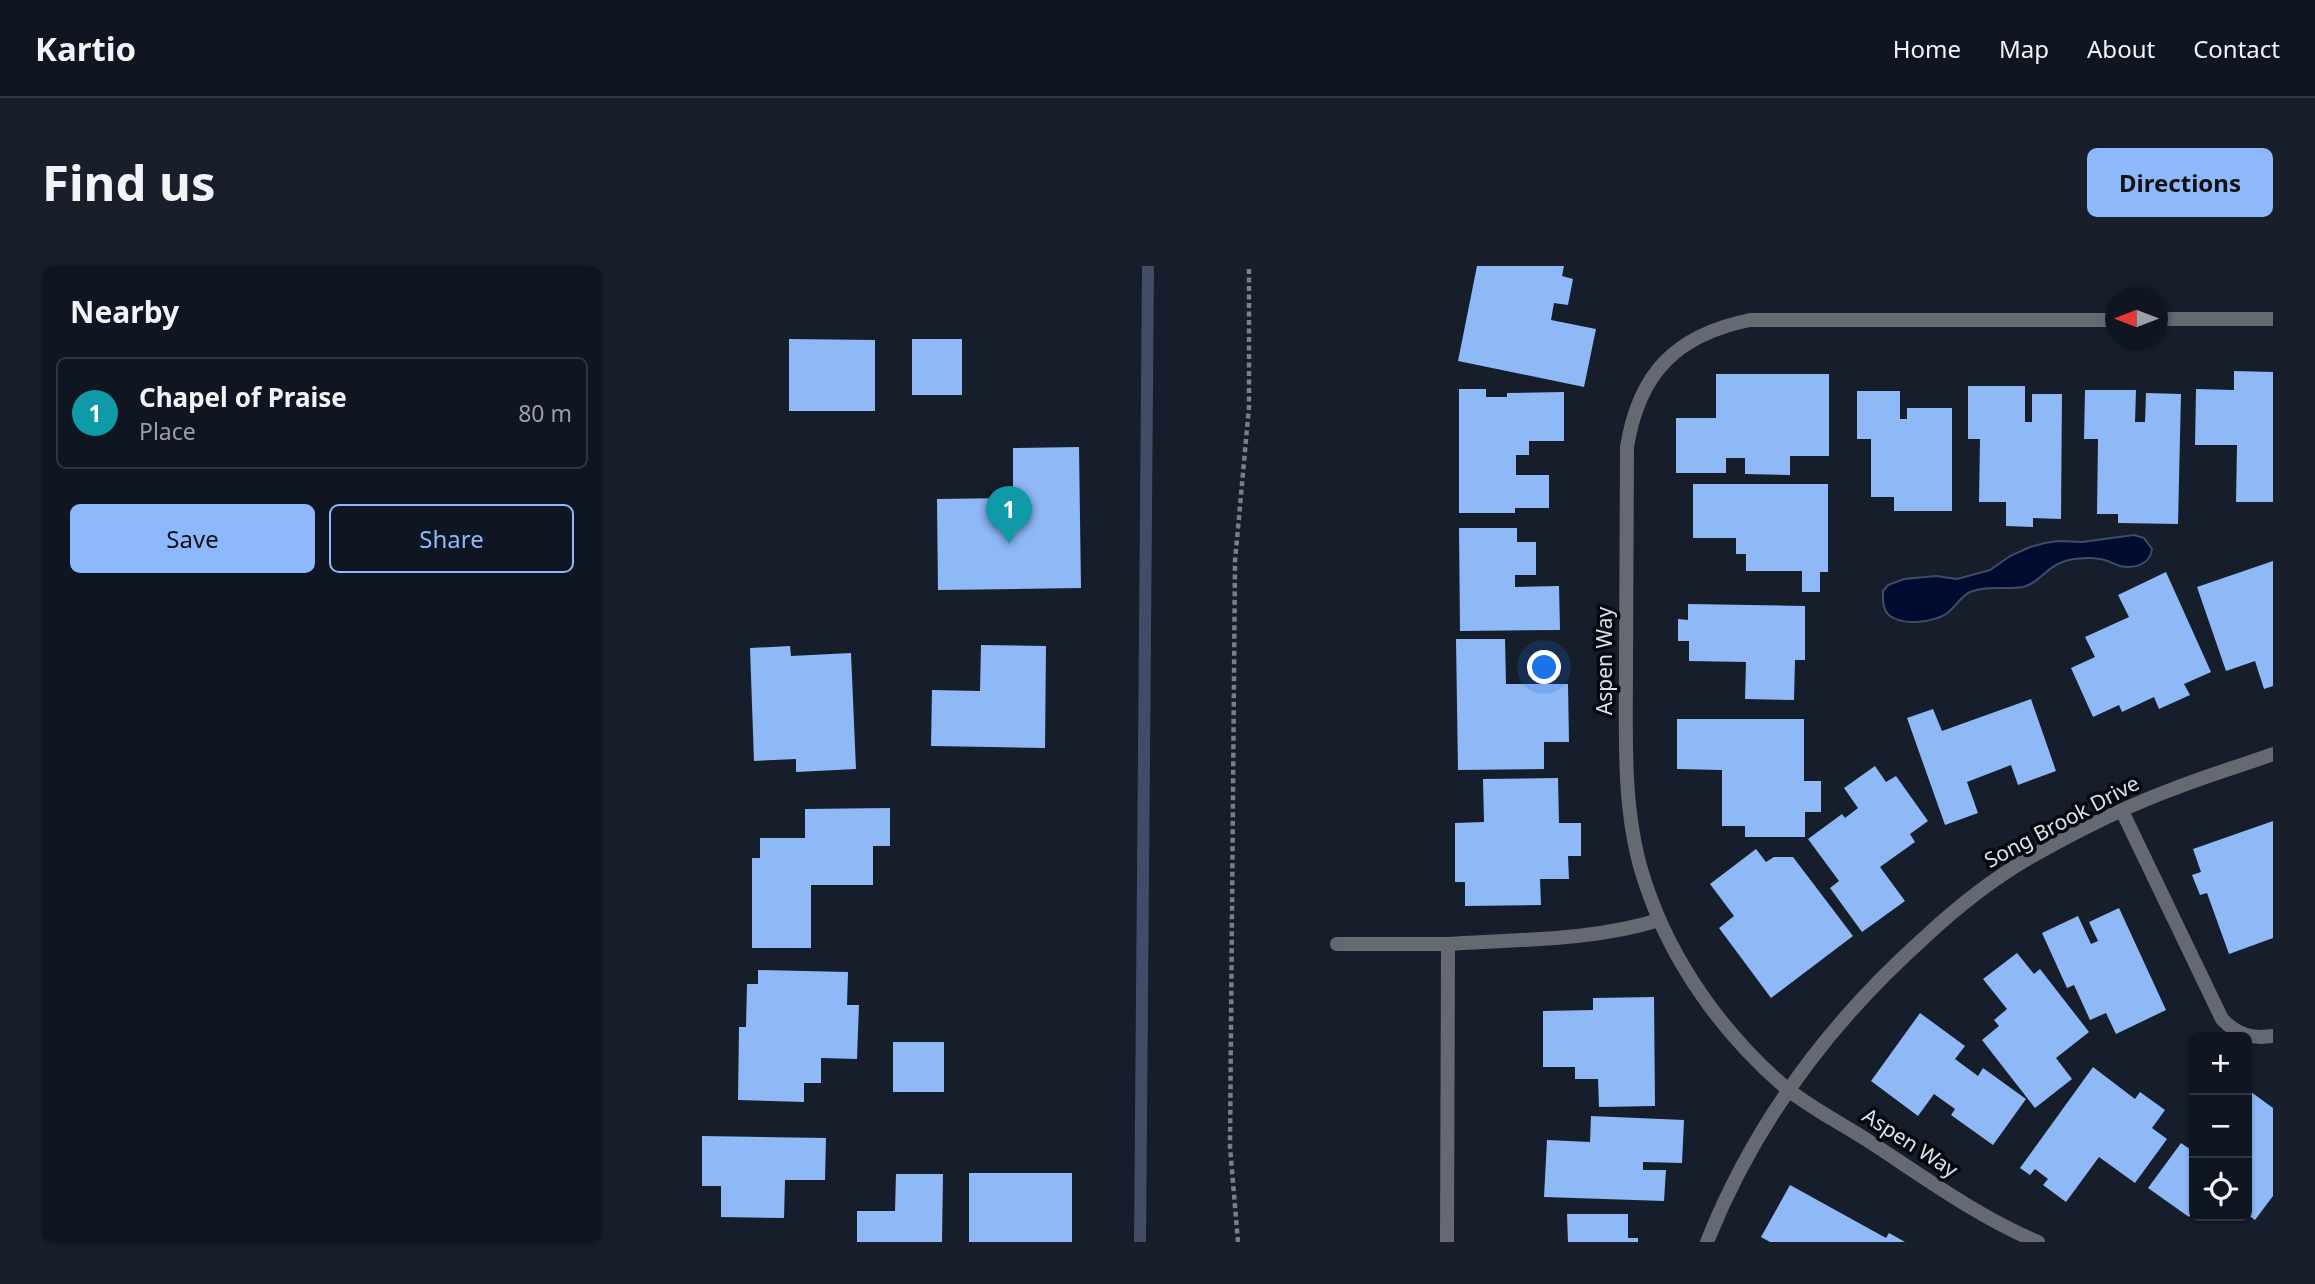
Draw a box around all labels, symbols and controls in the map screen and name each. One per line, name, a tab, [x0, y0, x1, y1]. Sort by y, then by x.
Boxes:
text: Kartio	[35, 26, 136, 71]
text: Home	[1893, 32, 1961, 65]
text: Map	[1999, 32, 2049, 65]
text: About	[2087, 32, 2155, 65]
text: Contact	[2193, 32, 2280, 65]
button: Directions	[2087, 148, 2273, 217]
text: Find us	[42, 149, 216, 215]
north arrow	[2105, 287, 2168, 350]
text: Nearby	[70, 291, 179, 332]
text: Chapel of Praise	[139, 379, 347, 415]
text: 1	[88, 397, 102, 429]
text: 80 m	[518, 397, 572, 429]
text: Place	[139, 415, 196, 447]
pin: 1	[986, 486, 1032, 544]
button: Save	[70, 504, 315, 573]
button: Share	[329, 504, 574, 573]
street label: Aspen Way	[1590, 607, 1618, 715]
your location	[1527, 650, 1561, 684]
street label: Song Brook Drive	[1979, 768, 2144, 874]
map controls	[2189, 1032, 2252, 1221]
button: +	[2189, 1032, 2252, 1095]
button: −	[2189, 1095, 2252, 1158]
street label: Aspen Way	[1858, 1101, 1964, 1184]
button: locate	[2189, 1158, 2252, 1221]

